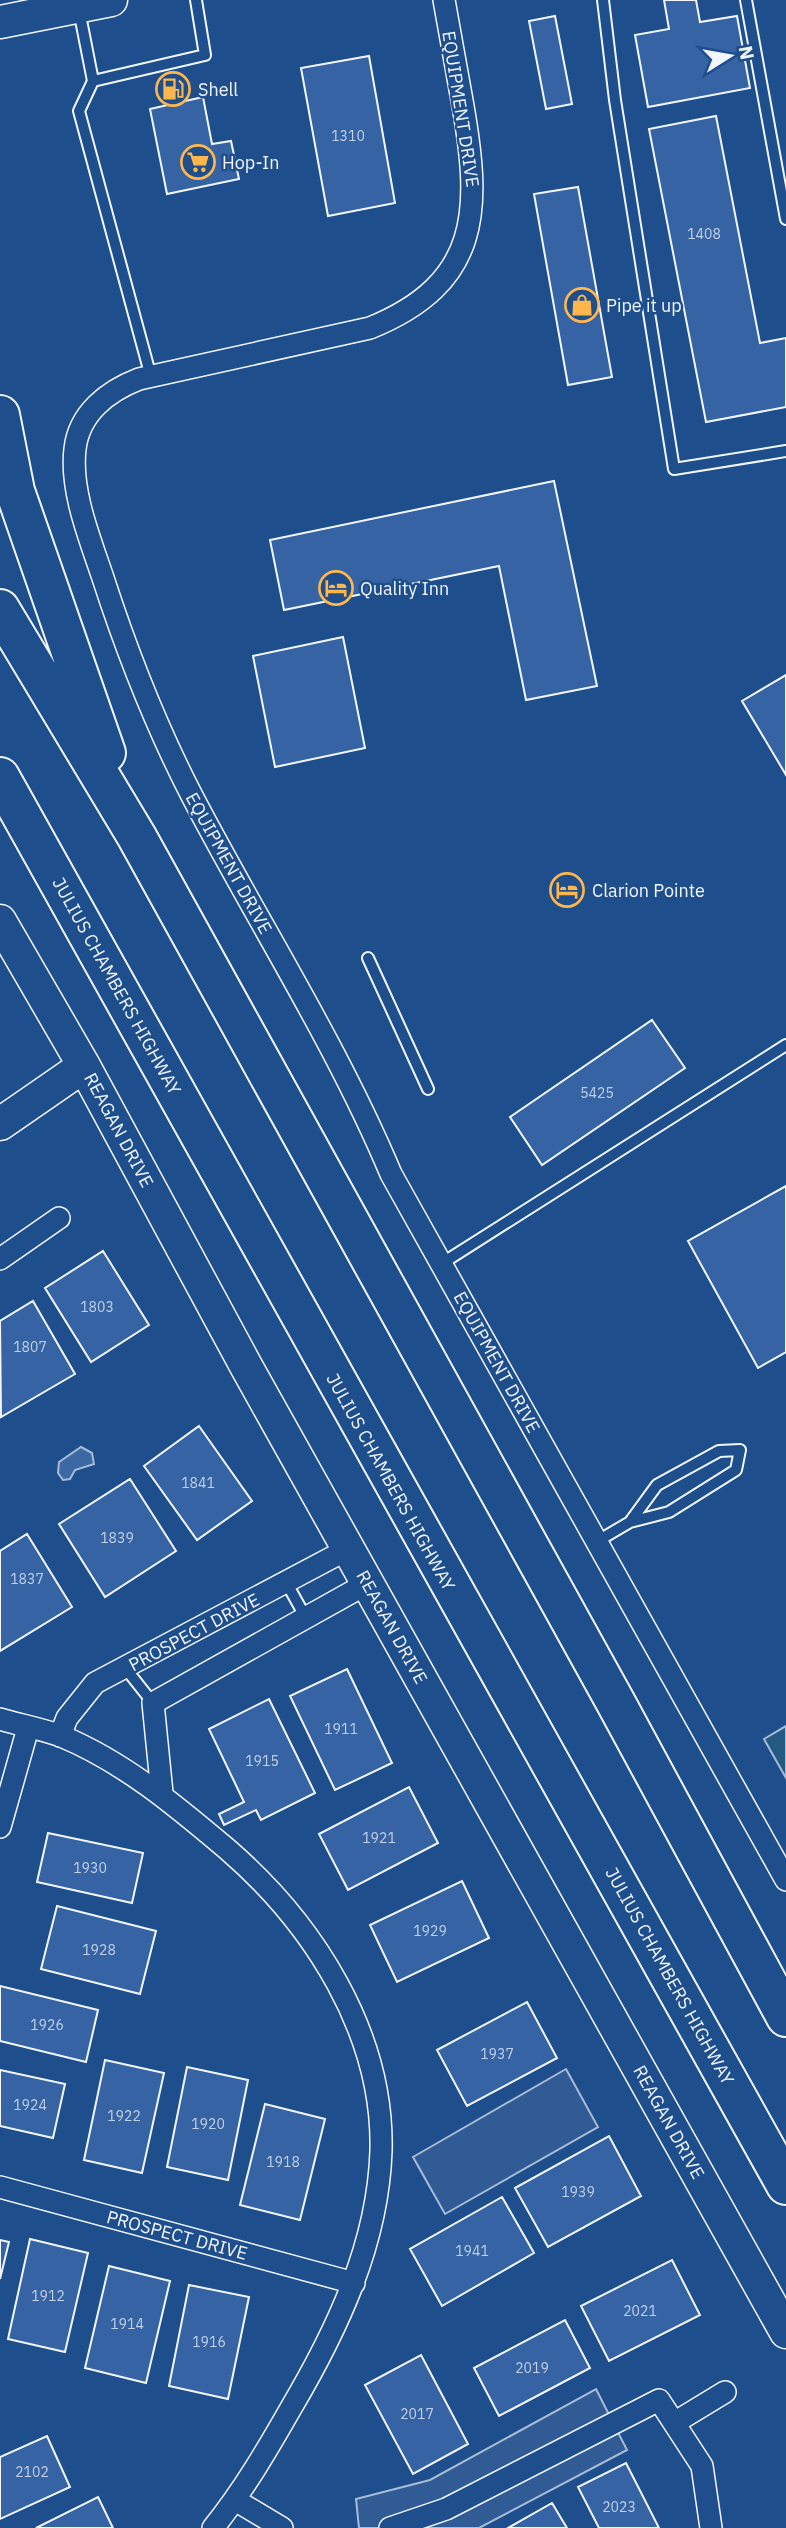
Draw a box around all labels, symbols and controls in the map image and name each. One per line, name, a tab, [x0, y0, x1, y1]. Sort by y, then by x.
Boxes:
north arrow	[695, 21, 765, 91]
street label: EQUIPMENT DRIVE	[437, 29, 485, 189]
text: N	[734, 44, 760, 62]
fuel station icon: Shell	[154, 70, 192, 108]
place label: Shell	[198, 78, 238, 101]
house number: 1310	[331, 127, 365, 145]
supermarket icon: Hop-In	[179, 143, 217, 181]
place label: Hop-In	[222, 151, 280, 174]
house number: 1408	[687, 225, 721, 243]
shop icon: Pipe it up	[563, 286, 601, 324]
place label: Pipe it up	[606, 294, 682, 317]
hotel icon: Quality Inn	[317, 569, 355, 607]
place label: Quality Inn	[360, 577, 449, 600]
street label: EQUIPMENT DRIVE	[181, 788, 277, 938]
hotel icon: Clarion Pointe	[548, 871, 586, 909]
street label: JULIUS CHAMBERS HIGHWAY	[47, 873, 187, 1099]
place label: Clarion Pointe	[592, 879, 705, 902]
street label: REAGAN DRIVE	[79, 1069, 159, 1191]
house number: 5425	[580, 1084, 614, 1102]
street label: EQUIPMENT DRIVE	[449, 1287, 545, 1437]
house number: 1803	[80, 1298, 114, 1316]
house number: 1807	[13, 1338, 47, 1356]
street label: JULIUS CHAMBERS HIGHWAY	[321, 1369, 461, 1595]
house number: 1841	[181, 1474, 215, 1492]
house number: 1839	[100, 1529, 134, 1547]
street label: REAGAN DRIVE	[351, 1566, 433, 1688]
house number: 1837	[10, 1570, 44, 1588]
street label: PROSPECT DRIVE	[125, 1588, 263, 1676]
house number: 1911	[324, 1720, 358, 1738]
house number: 1915	[245, 1752, 279, 1770]
house number: 1921	[362, 1829, 396, 1847]
house number: 1930	[73, 1859, 107, 1877]
street label: JULIUS CHAMBERS HIGHWAY	[600, 1863, 740, 2089]
house number: 1929	[413, 1922, 447, 1940]
house number: 1928	[82, 1941, 116, 1959]
house number: 1926	[30, 2016, 64, 2034]
house number: 1937	[480, 2045, 514, 2063]
street label: REAGAN DRIVE	[628, 2061, 710, 2183]
house number: 1924	[13, 2096, 47, 2114]
house number: 1922	[107, 2107, 141, 2125]
house number: 1920	[191, 2115, 225, 2133]
house number: 1918	[266, 2153, 300, 2171]
house number: 1939	[561, 2183, 595, 2201]
street label: PROSPECT DRIVE	[104, 2205, 250, 2265]
house number: 1941	[455, 2242, 489, 2260]
house number: 1912	[31, 2287, 65, 2305]
house number: 2021	[623, 2302, 657, 2320]
house number: 1914	[110, 2315, 144, 2333]
house number: 1916	[192, 2333, 226, 2351]
house number: 2019	[515, 2359, 549, 2377]
house number: 2017	[400, 2405, 434, 2423]
house number: 2102	[15, 2463, 49, 2481]
house number: 2023	[602, 2498, 636, 2516]

